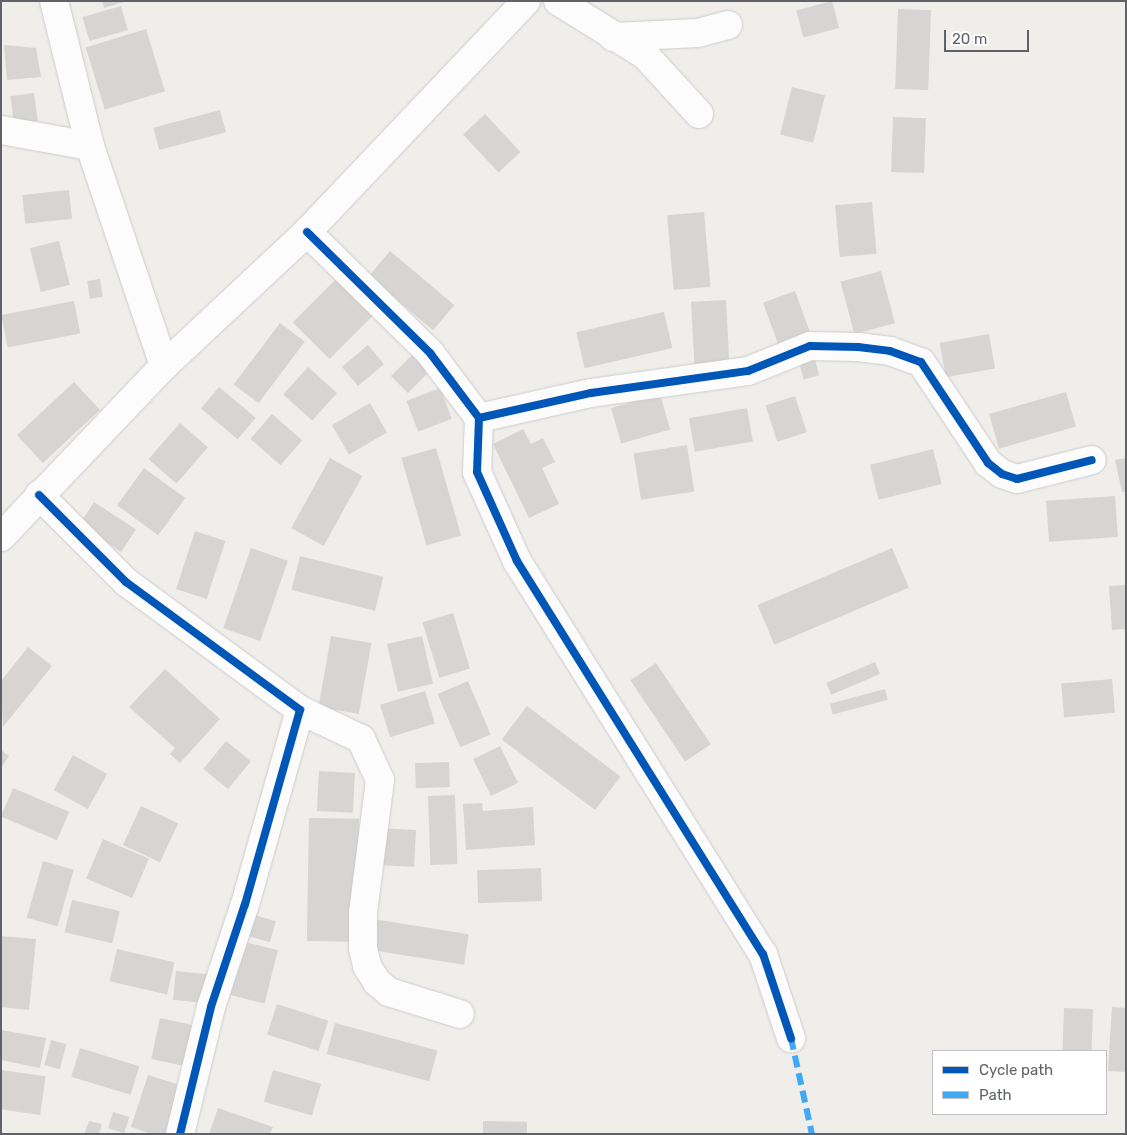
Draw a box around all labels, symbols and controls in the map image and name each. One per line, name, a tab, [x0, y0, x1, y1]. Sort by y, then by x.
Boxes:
scale bar	[947, 20, 1032, 52]
text: 20 m	[952, 30, 987, 48]
legend	[932, 1050, 1107, 1115]
text: Cycle path	[979, 1061, 1053, 1079]
text: Path	[979, 1086, 1012, 1104]

